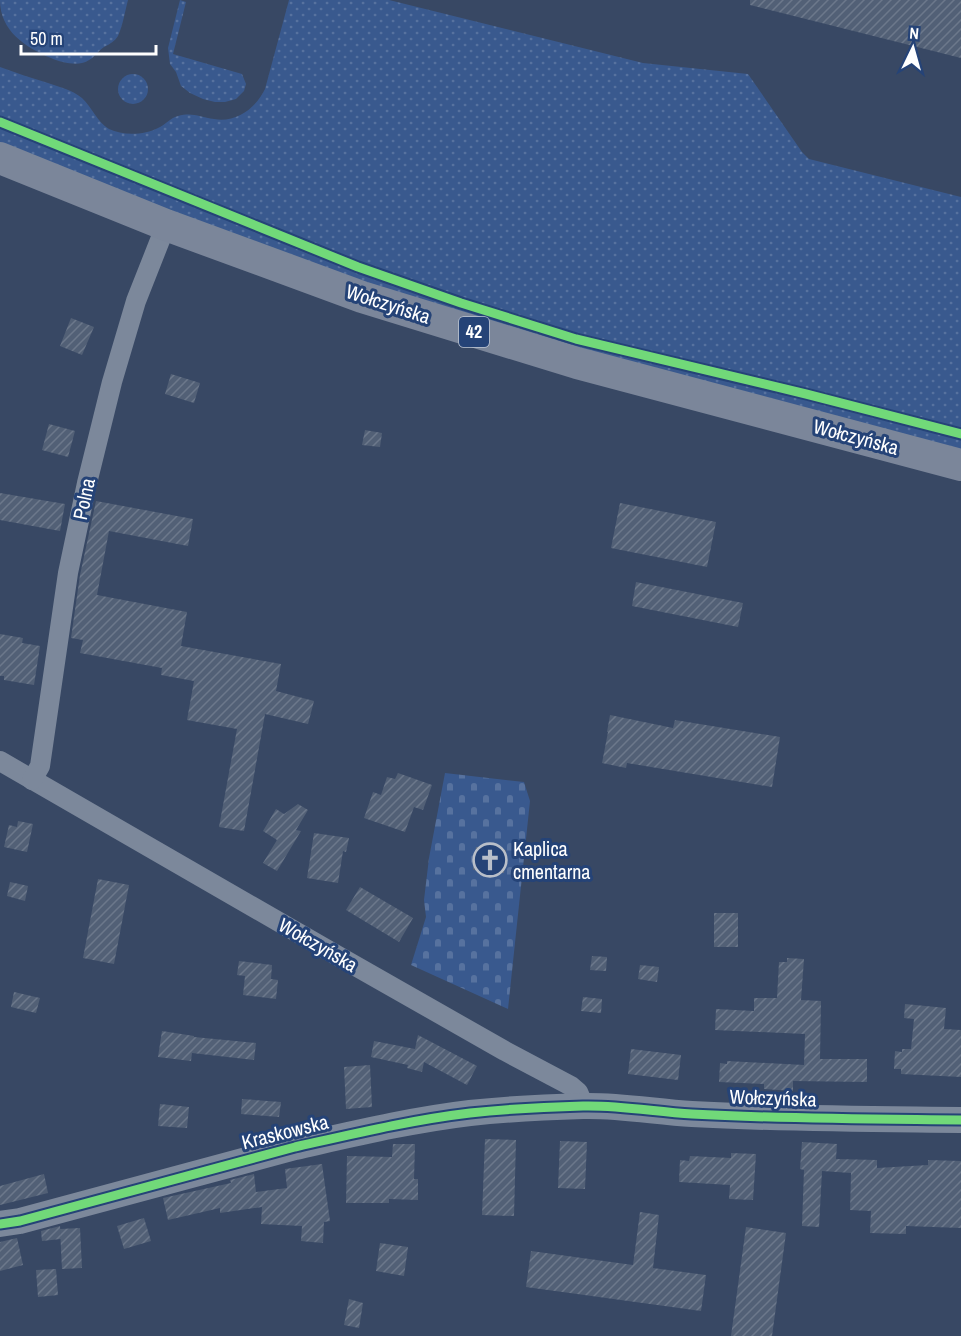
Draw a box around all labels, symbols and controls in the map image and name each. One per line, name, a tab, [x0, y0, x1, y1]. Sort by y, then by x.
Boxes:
scale bar	[21, 18, 156, 56]
north arrow	[883, 18, 943, 78]
text: N	[909, 22, 920, 44]
text: 50 m	[30, 26, 63, 51]
street label: Wołczyńska	[343, 277, 434, 330]
road number: 42	[459, 317, 489, 347]
street label: Wołczyńska	[811, 412, 902, 461]
street label: Polna	[66, 476, 101, 522]
place label: Kaplica cmentarna	[513, 835, 590, 885]
church icon: Kaplica cmentarna	[472, 842, 508, 878]
street label: Wołczyńska	[274, 911, 363, 978]
street label: Wołczyńska	[729, 1082, 817, 1113]
street label: Kraskowska	[239, 1108, 331, 1155]

